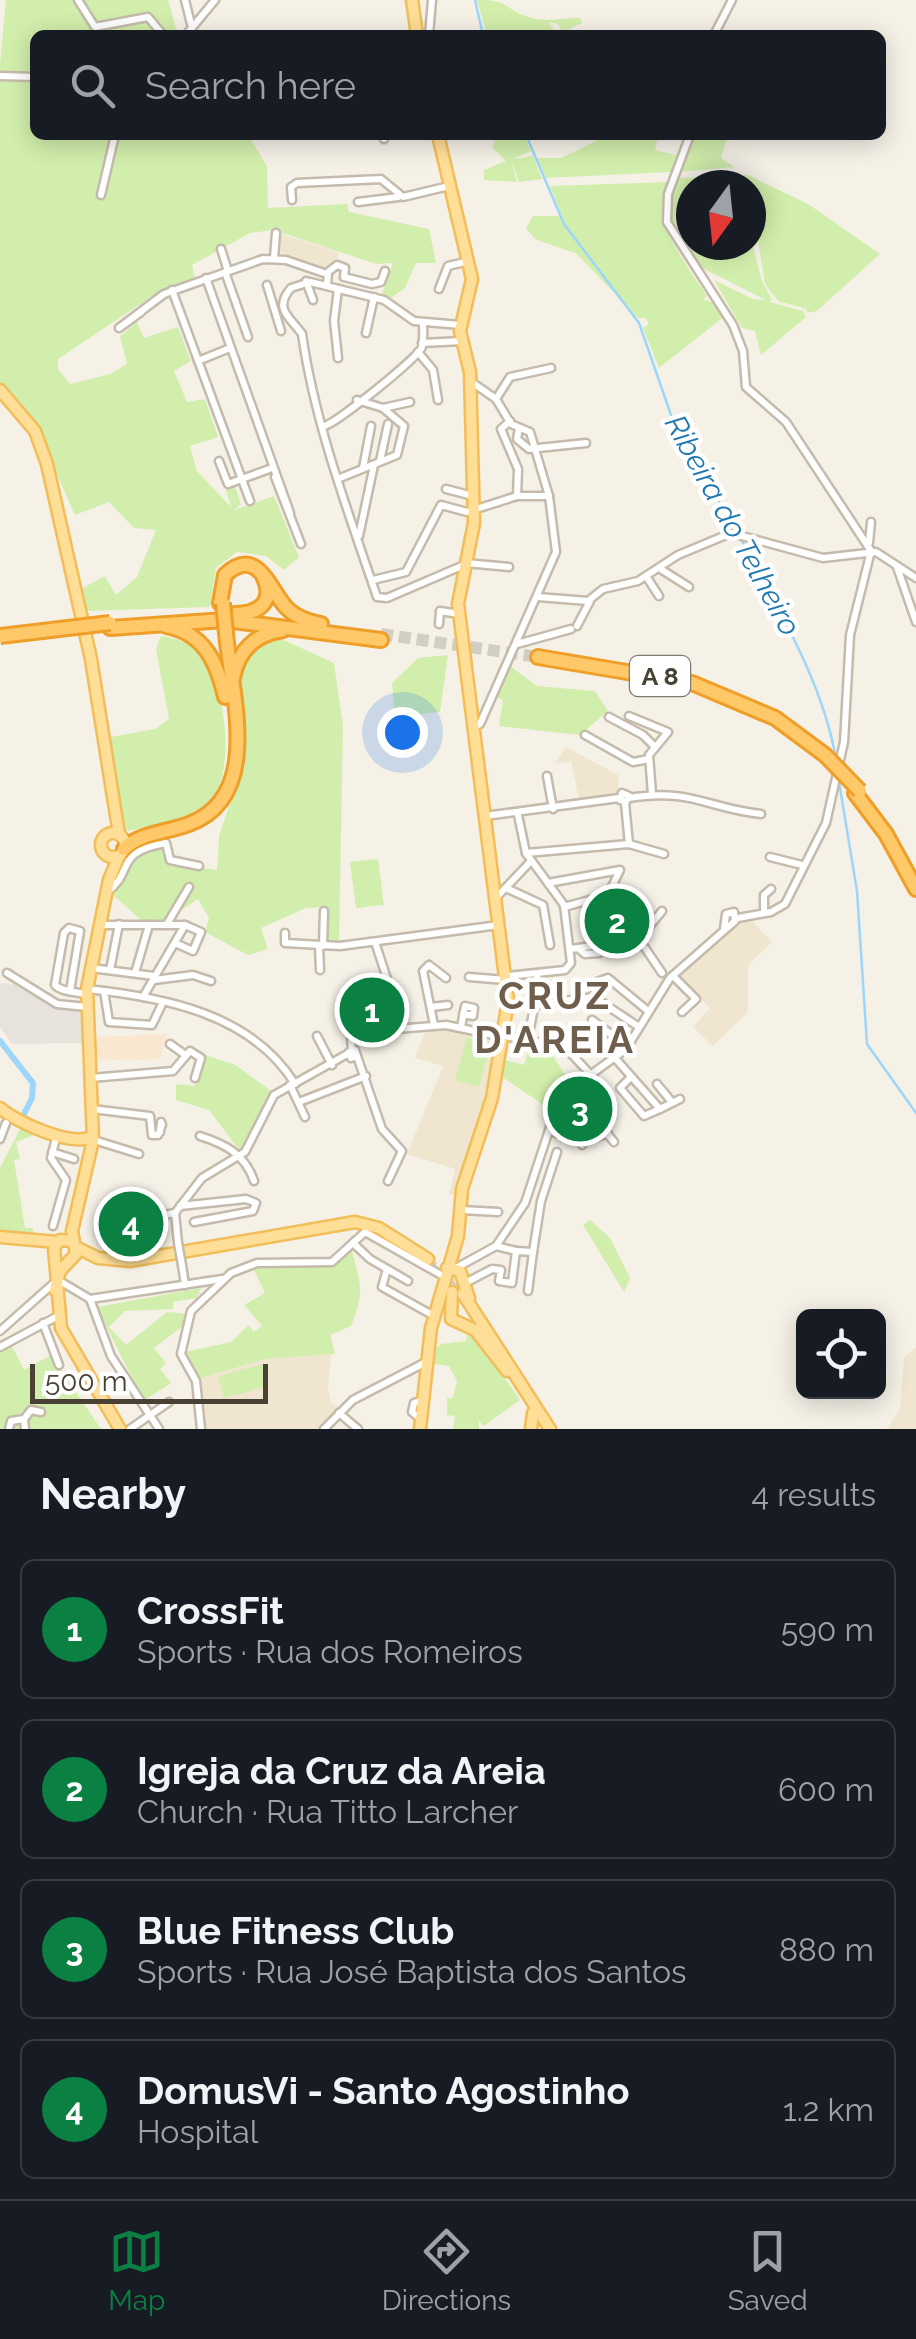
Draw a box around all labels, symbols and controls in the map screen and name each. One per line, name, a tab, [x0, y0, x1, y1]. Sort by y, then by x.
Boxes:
search box	[30, 30, 886, 140]
icon: search	[65, 58, 120, 113]
text: Search here	[145, 63, 356, 108]
north arrow	[676, 170, 766, 260]
water label: Ribeira do Telheiro	[658, 409, 808, 641]
road number: A 8	[630, 656, 690, 696]
your location	[377, 707, 428, 758]
pin: 2	[584, 884, 650, 958]
pin: 1	[340, 972, 404, 1048]
district label: CRUZ D'AREIA	[474, 973, 636, 1062]
pin: 3	[548, 1072, 612, 1146]
pin: 4	[98, 1186, 164, 1262]
map controls	[796, 1309, 886, 1399]
button: locate	[796, 1309, 886, 1399]
scale bar	[30, 1359, 268, 1404]
text: 500 m	[45, 1365, 127, 1398]
text: Nearby	[40, 1470, 186, 1519]
text: 4 results	[752, 1476, 876, 1513]
text: CrossFit	[137, 1588, 284, 1633]
text: 1	[67, 1611, 82, 1648]
text: 590 m	[781, 1611, 874, 1648]
text: Sports · Rua dos Romeiros	[137, 1633, 523, 1670]
text: Igreja da Cruz da Areia	[137, 1748, 546, 1793]
text: 2	[65, 1771, 84, 1808]
text: 600 m	[778, 1771, 874, 1808]
text: Church · Rua Titto Larcher	[137, 1793, 518, 1830]
text: Blue Fitness Club	[137, 1908, 454, 1953]
text: 3	[66, 1931, 83, 1968]
text: 880 m	[779, 1931, 874, 1968]
text: Sports · Rua José Baptista dos Santos	[137, 1953, 687, 1990]
text: DomusVi - Santo Agostinho	[137, 2068, 629, 2113]
text: 4	[65, 2091, 84, 2128]
text: 1.2 km	[783, 2091, 874, 2128]
text: Hospital	[137, 2113, 258, 2150]
tab: Map	[108, 2224, 165, 2317]
tab: Directions	[382, 2224, 511, 2317]
tab: Saved	[728, 2224, 808, 2317]

